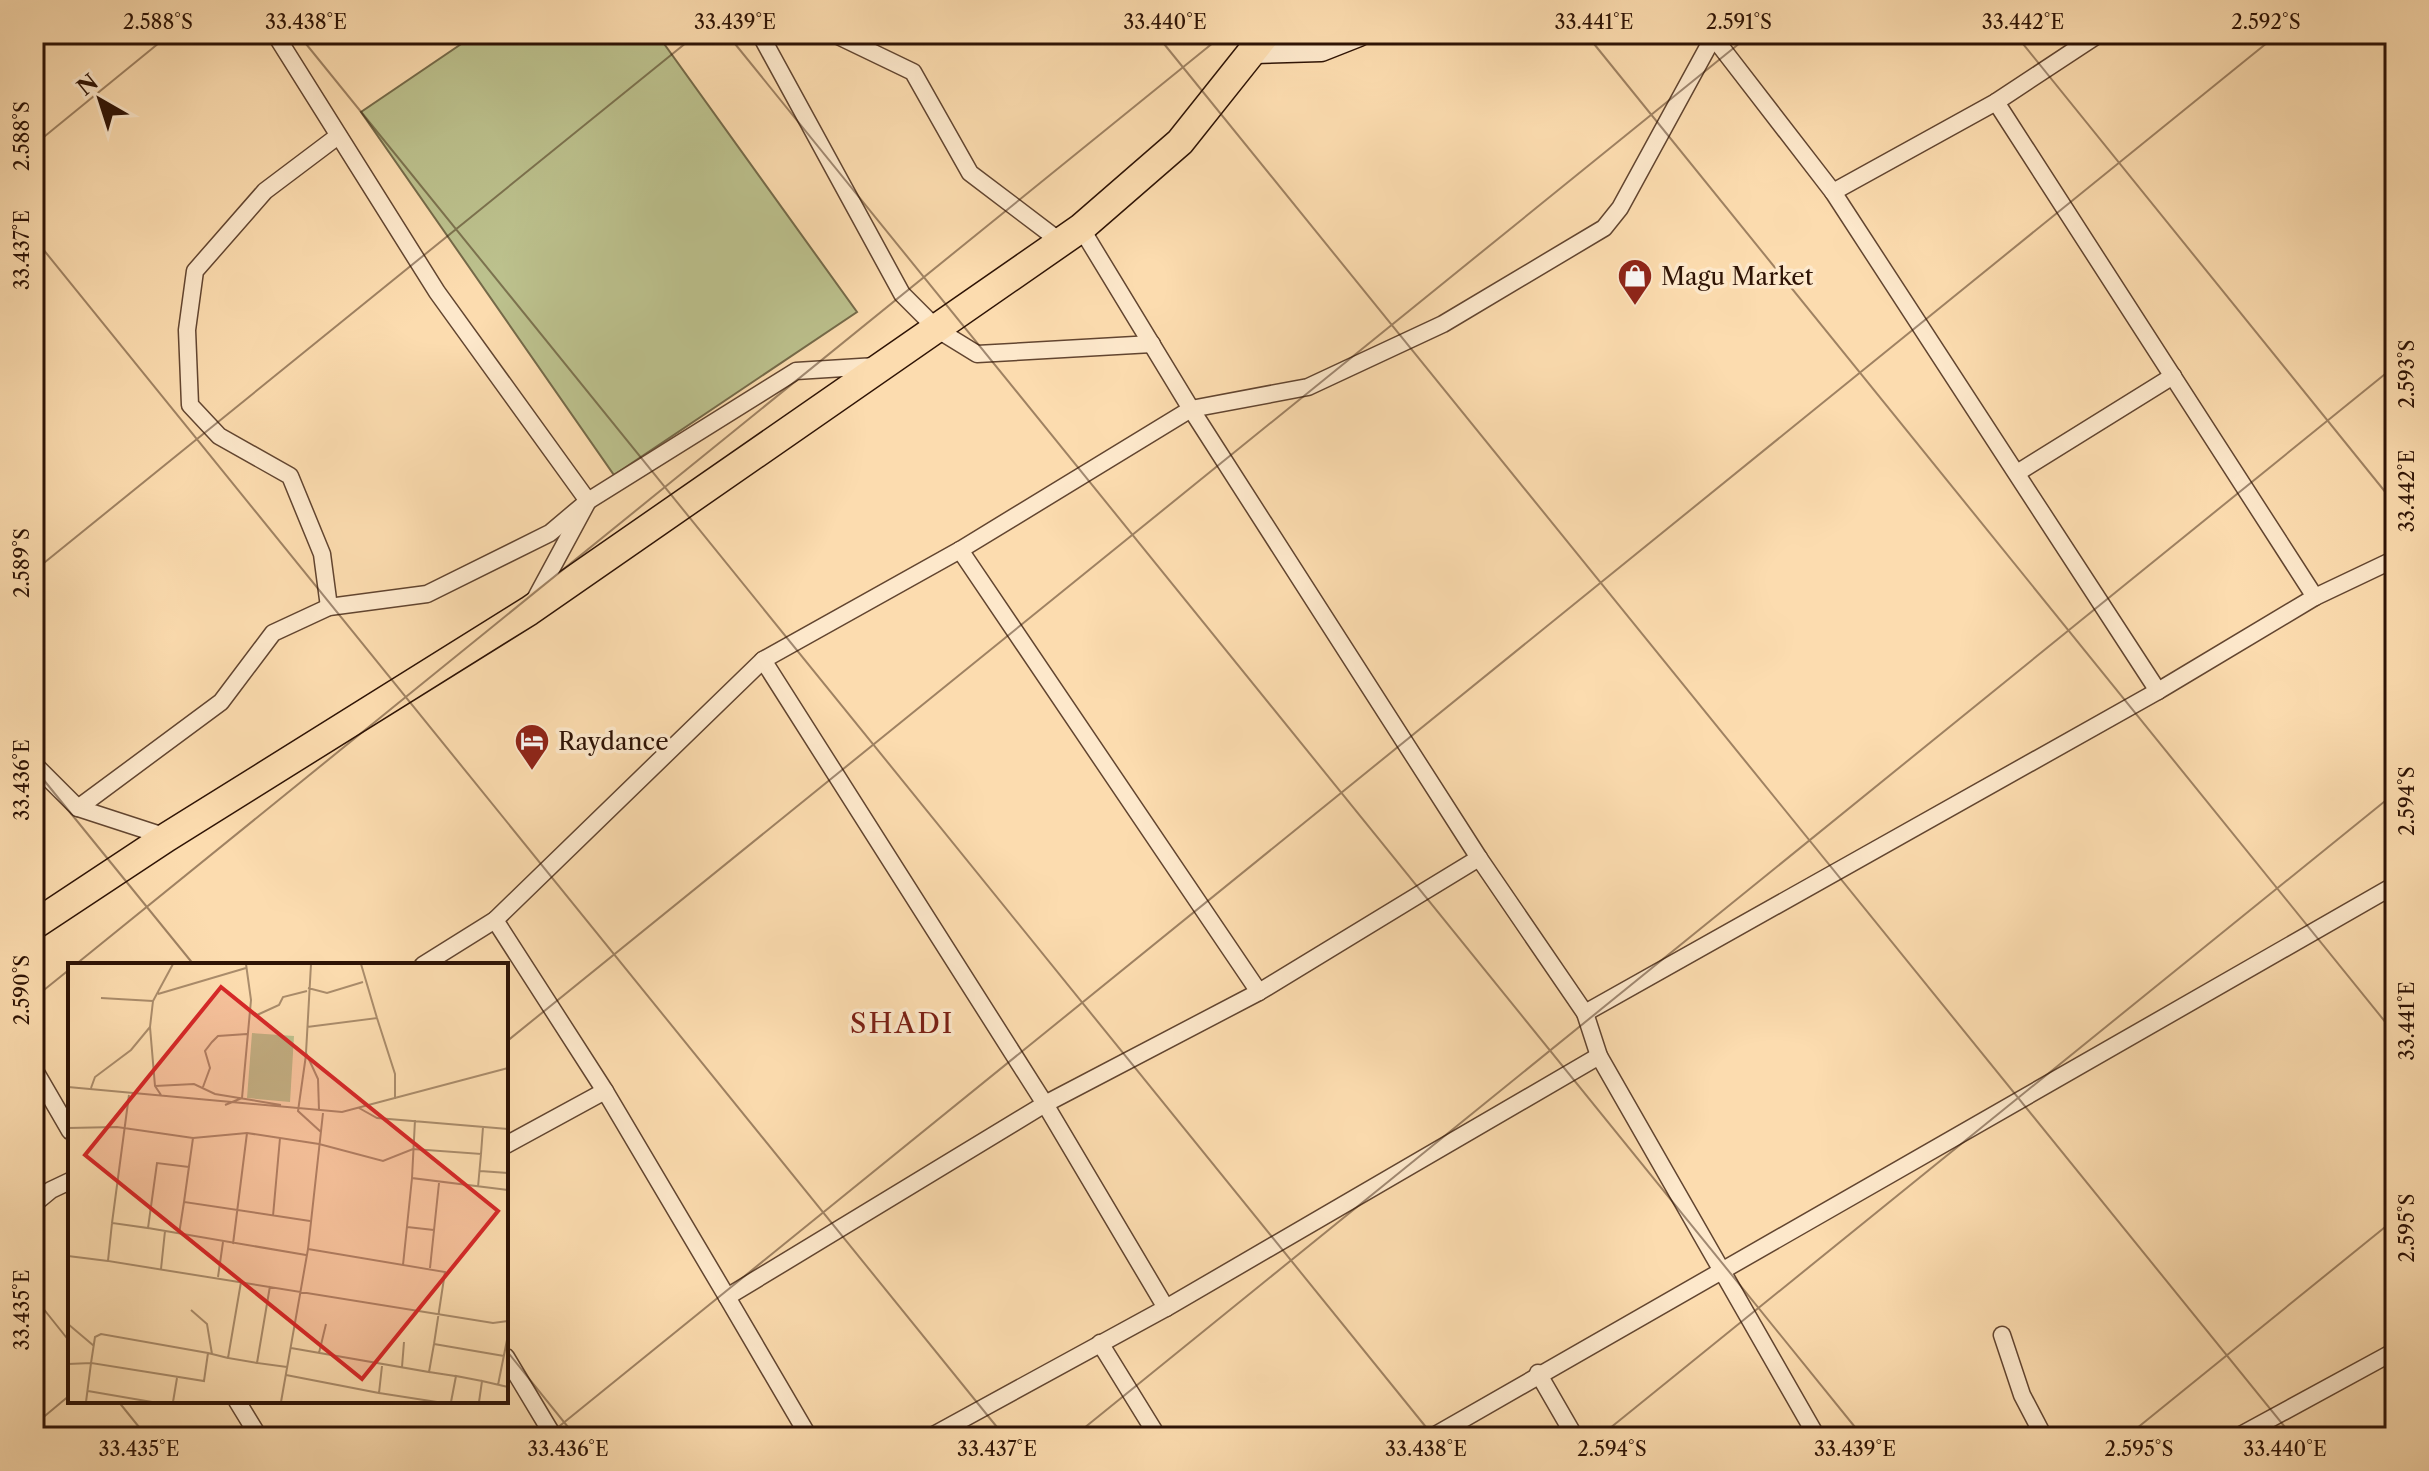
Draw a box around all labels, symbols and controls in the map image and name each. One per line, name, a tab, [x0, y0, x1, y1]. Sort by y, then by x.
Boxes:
text: 2.588°S	[123, 10, 193, 34]
text: 33.438°E	[265, 10, 347, 34]
text: 33.439°E	[694, 10, 776, 34]
text: 33.440°E	[1123, 10, 1207, 34]
text: 33.441°E	[1554, 10, 1634, 34]
text: 2.591°S	[1706, 10, 1772, 34]
text: 33.442°E	[1982, 10, 2064, 34]
text: 2.592°S	[2231, 10, 2301, 34]
north arrow	[60, 60, 140, 140]
text: N	[72, 68, 104, 101]
text: 2.588°S	[10, 101, 34, 171]
text: 33.437°E	[10, 210, 34, 290]
shop icon: Magu Market	[1616, 257, 1654, 307]
place label: Magu Market	[1661, 262, 1814, 291]
text: 2.593°S	[2395, 340, 2419, 408]
text: 33.442°E	[2395, 450, 2419, 532]
text: 2.589°S	[10, 528, 34, 598]
hotel icon: Raydance	[513, 722, 551, 772]
place label: Raydance	[558, 727, 669, 756]
text: 33.436°E	[10, 739, 34, 821]
text: 2.594°S	[2395, 766, 2419, 836]
text: 2.590°S	[10, 955, 34, 1025]
inset map	[68, 963, 508, 1403]
text: 33.441°E	[2395, 981, 2419, 1061]
district label: SHADI	[850, 1006, 954, 1040]
text: 2.595°S	[2395, 1194, 2419, 1262]
text: 33.435°E	[10, 1269, 34, 1351]
text: 33.435°E	[98, 1437, 180, 1461]
text: 33.436°E	[527, 1437, 609, 1461]
text: 33.437°E	[957, 1437, 1037, 1461]
text: 33.438°E	[1385, 1437, 1467, 1461]
text: 2.594°S	[1577, 1437, 1647, 1461]
text: 33.439°E	[1814, 1437, 1896, 1461]
text: 2.595°S	[2105, 1437, 2173, 1461]
text: 33.440°E	[2243, 1437, 2327, 1461]

